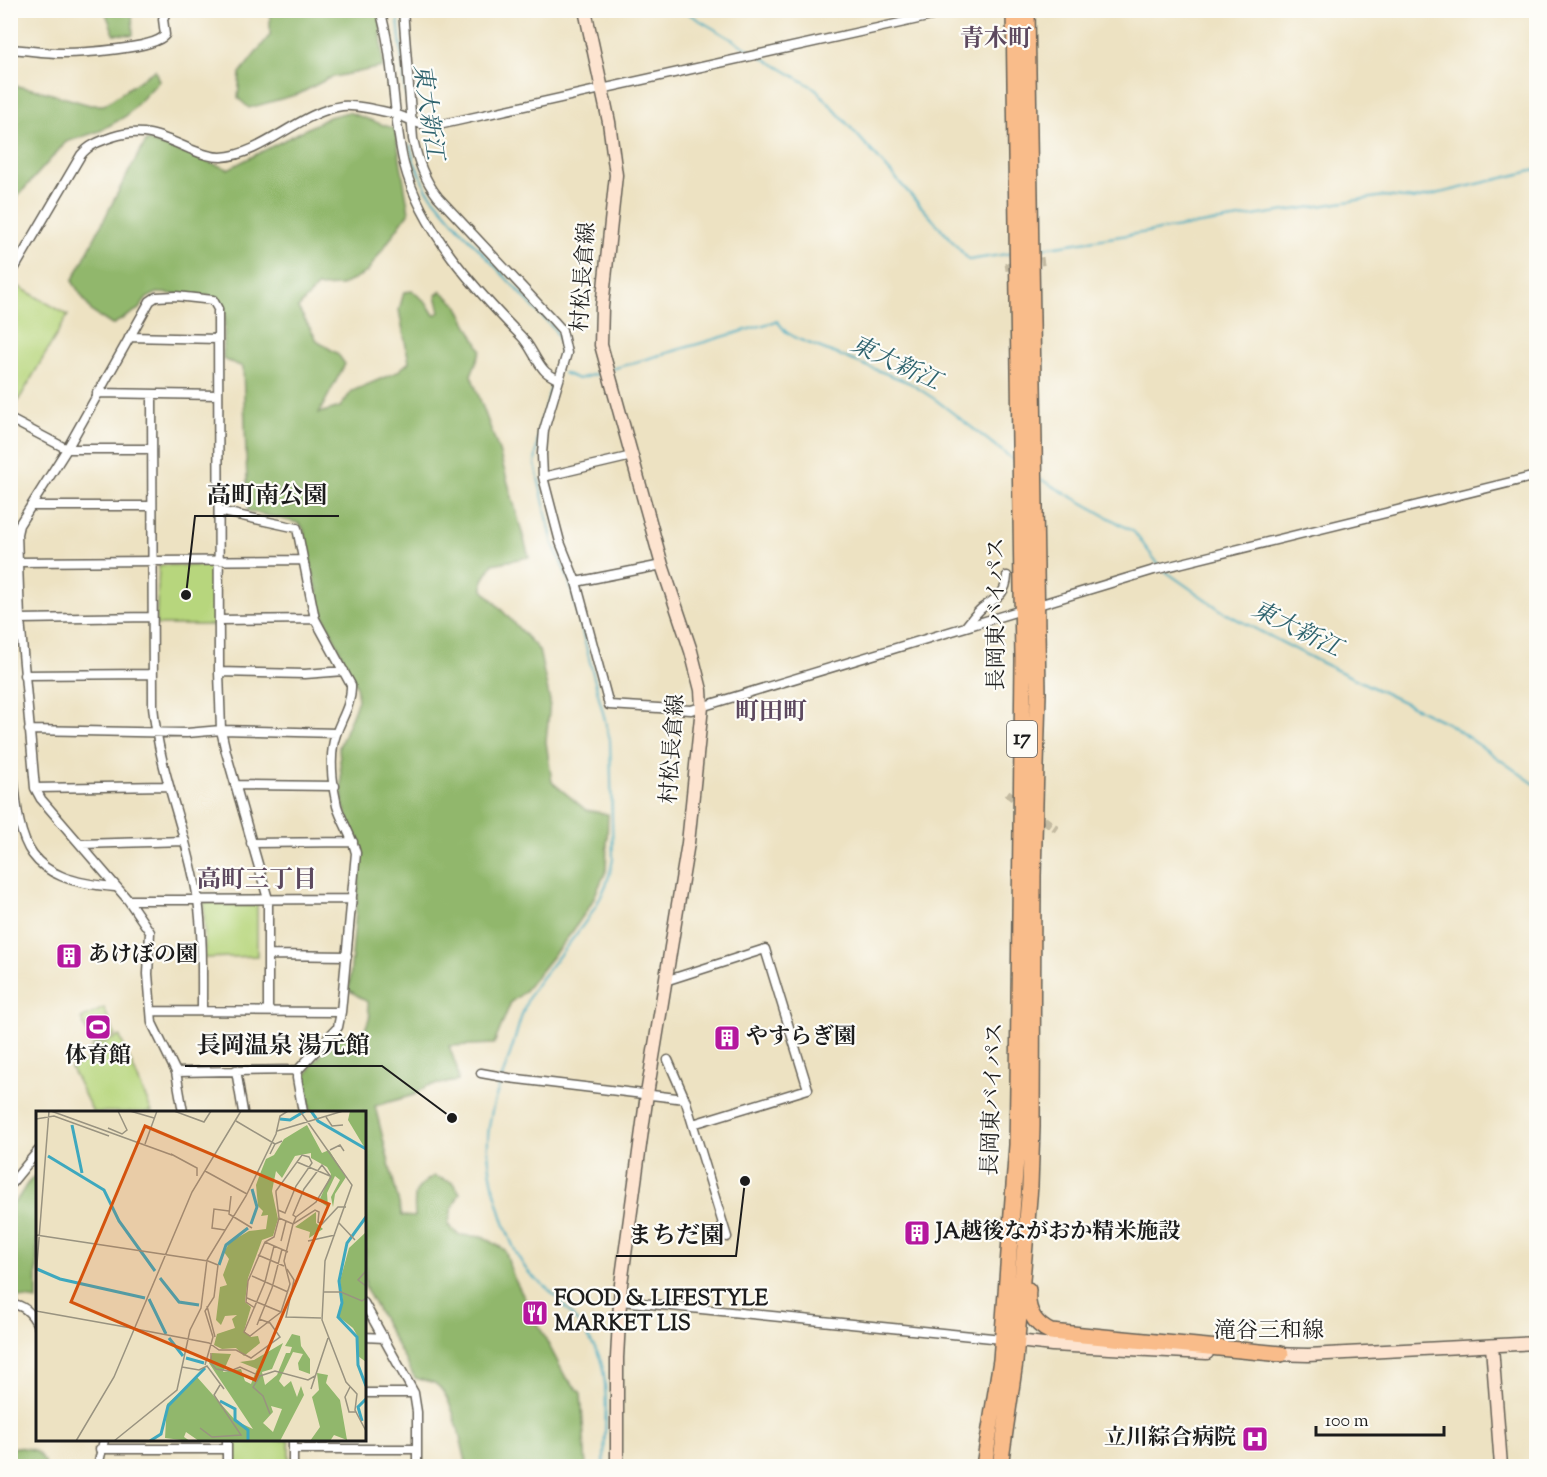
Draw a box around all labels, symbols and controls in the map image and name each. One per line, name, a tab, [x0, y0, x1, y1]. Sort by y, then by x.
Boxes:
district label: 青木町	[960, 23, 1032, 57]
water label: 東大新江	[403, 62, 451, 165]
street label: 村松長倉線	[565, 221, 605, 333]
water label: 東大新江	[844, 328, 948, 401]
callout: 高町南公園	[195, 474, 339, 516]
text: 高町南公園	[207, 480, 327, 514]
street label: 長岡東バイパス	[982, 537, 1014, 691]
water label: 東大新江	[1245, 594, 1349, 668]
street label: 村松長倉線	[654, 693, 694, 805]
district label: 町田町	[735, 696, 807, 730]
road number: 17	[1007, 721, 1037, 757]
district label: 高町三丁目	[197, 864, 317, 898]
place label: あけぼの園	[88, 940, 198, 972]
building icon: あけぼの園	[54, 941, 84, 971]
sports icon: 体育館	[83, 1012, 113, 1042]
place label: やすらぎ園	[746, 1022, 856, 1054]
street label: 長岡東バイパス	[975, 1022, 1013, 1176]
building icon: やすらぎ園	[712, 1023, 742, 1053]
callout: 長岡温泉 湯元館	[185, 1024, 382, 1066]
text: 長岡温泉 湯元館	[196, 1030, 370, 1064]
place label: 体育館	[65, 1041, 131, 1073]
inset map	[36, 1111, 366, 1441]
callout: まちだ園	[616, 1214, 736, 1256]
place label: JA越後ながおか精米施設	[934, 1217, 1180, 1249]
building icon: JA越後ながおか精米施設	[902, 1218, 932, 1248]
text: まちだ園	[628, 1220, 724, 1254]
place label: FOOD & LIFESTYLE MARKET LIS	[554, 1284, 769, 1341]
restaurant icon: FOOD & LIFESTYLE MARKET LIS	[520, 1298, 550, 1328]
street label: 滝谷三和線	[1214, 1316, 1324, 1348]
scale bar	[1316, 1399, 1444, 1437]
text: 100 m	[1325, 1409, 1369, 1435]
place label: 立川綜合病院	[1104, 1423, 1236, 1455]
hospital icon: 立川綜合病院	[1240, 1424, 1270, 1454]

